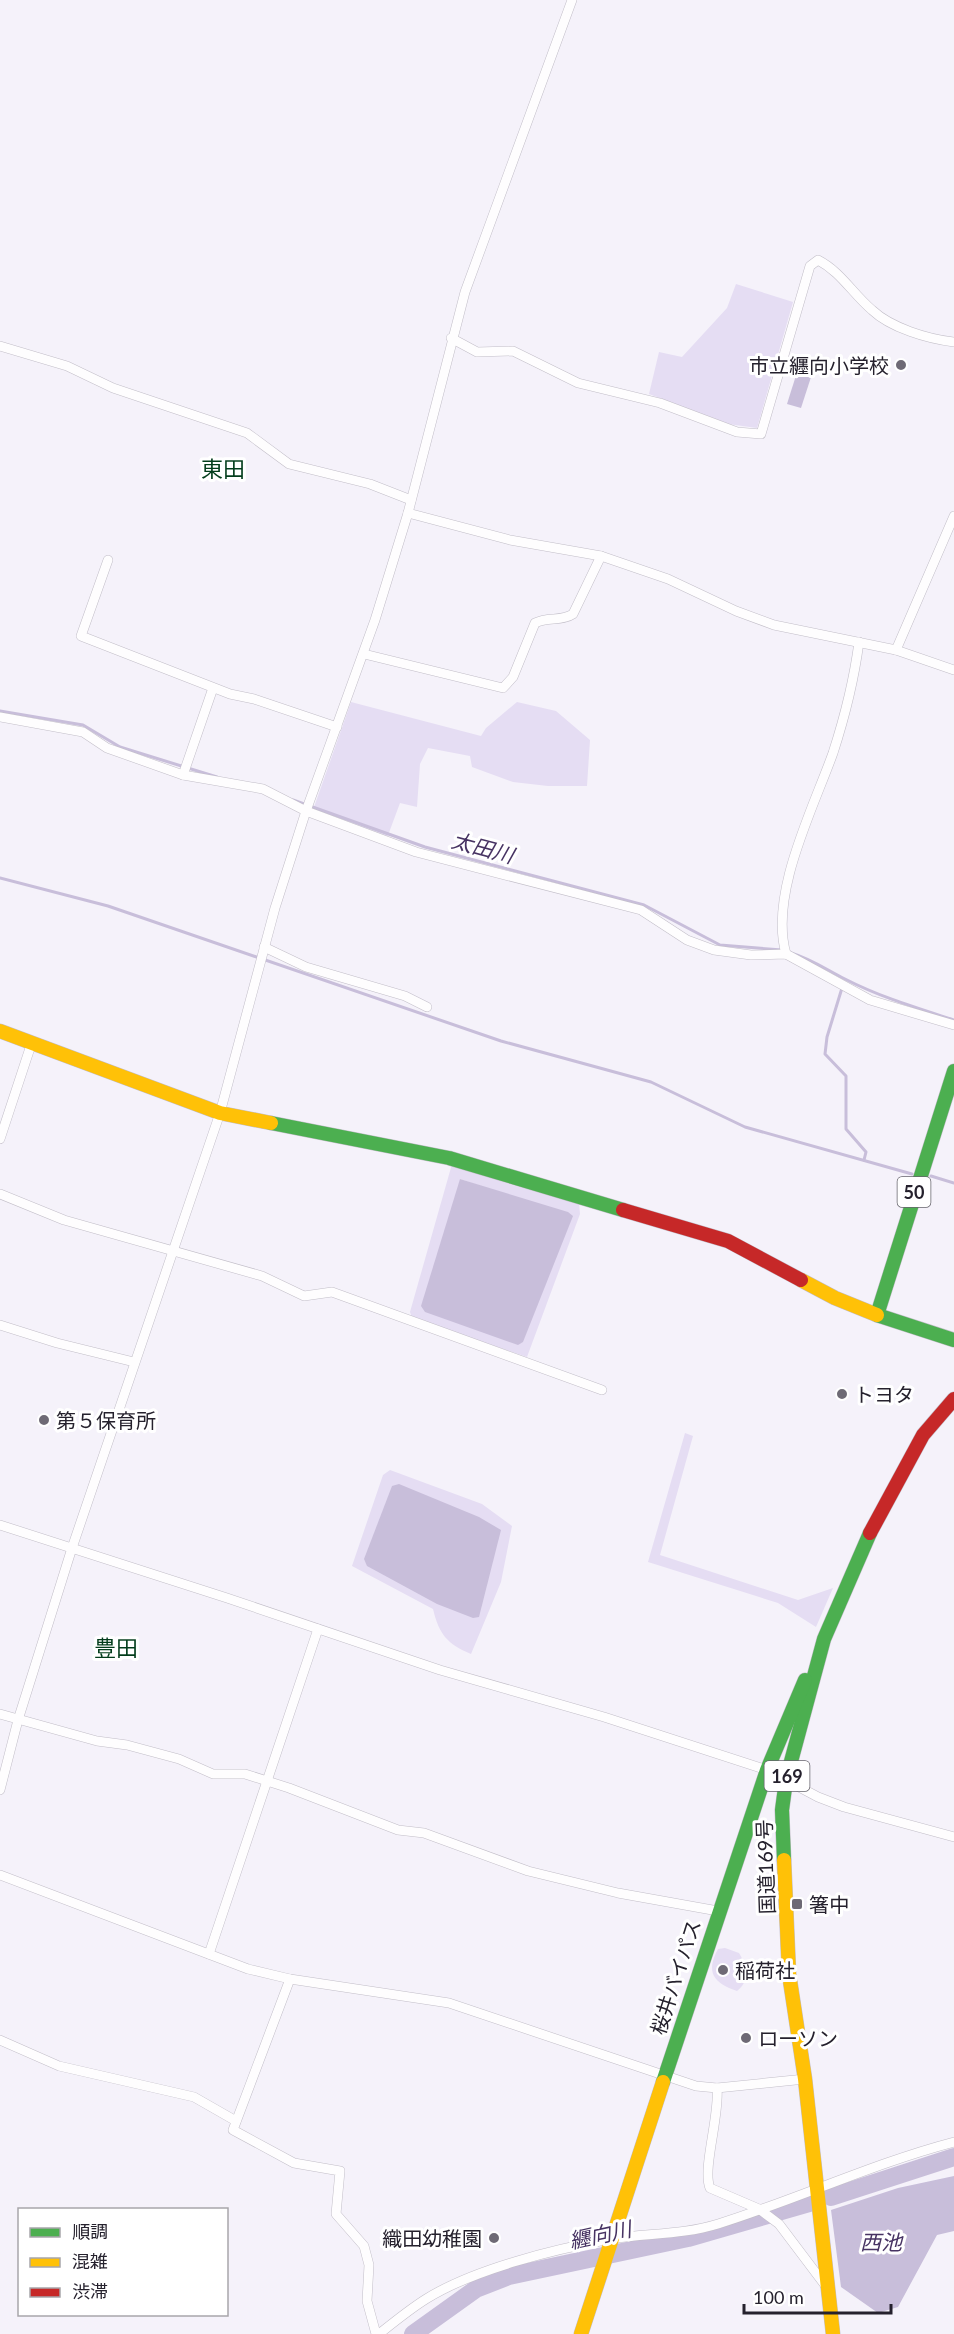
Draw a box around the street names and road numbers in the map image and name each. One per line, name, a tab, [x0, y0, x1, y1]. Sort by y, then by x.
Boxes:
road number: 50	[898, 1177, 930, 1207]
road number: 169	[764, 1761, 810, 1791]
street label: 国道169号	[751, 1819, 779, 1915]
street label: 桜井バイパス	[645, 1916, 705, 2038]

